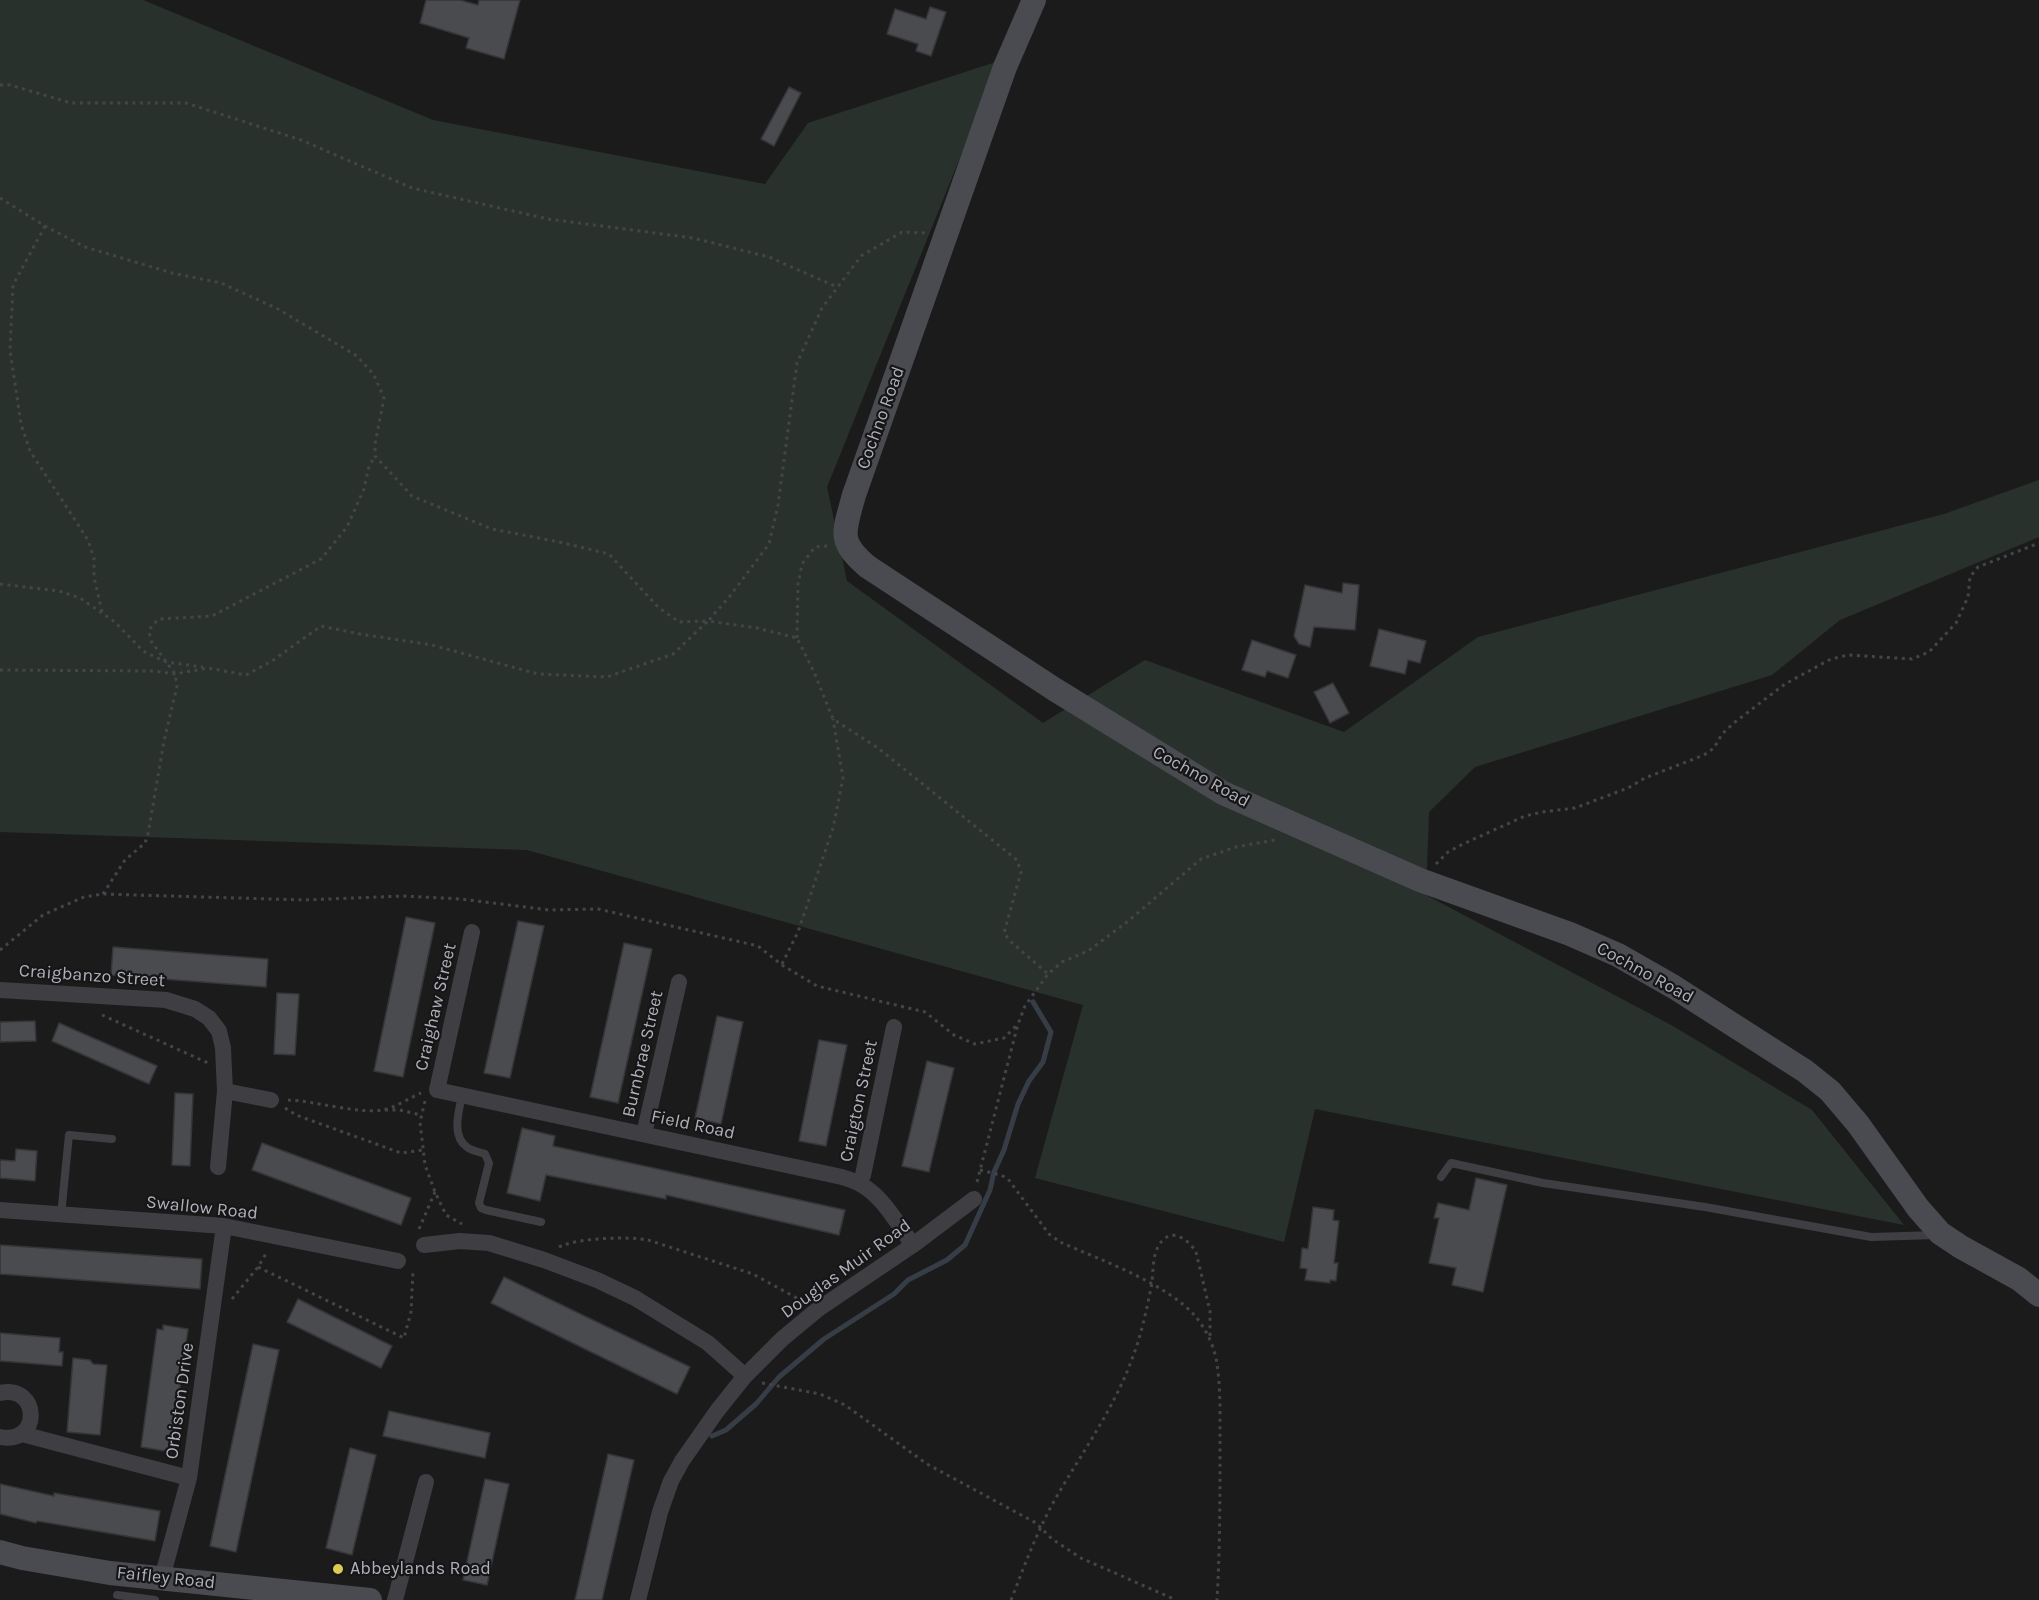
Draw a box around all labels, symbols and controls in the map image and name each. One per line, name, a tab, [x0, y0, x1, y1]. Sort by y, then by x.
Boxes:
street label: Cochno Road	[852, 364, 910, 472]
street label: Cochno Road	[1149, 742, 1253, 812]
street label: Cochno Road	[1593, 938, 1697, 1008]
street label: Craighaw Street	[411, 941, 461, 1073]
street label: Craigbanzo Street	[18, 960, 166, 992]
street label: Burnbrae Street	[618, 988, 668, 1120]
street label: Craigton Street	[836, 1038, 882, 1164]
street label: Field Road	[649, 1106, 737, 1144]
street label: Swallow Road	[145, 1191, 259, 1225]
street label: Douglas Muir Road	[777, 1215, 915, 1323]
street label: Orbiston Drive	[161, 1341, 199, 1461]
place label: Abbeylands Road	[350, 1558, 491, 1580]
street label: Faifley Road	[116, 1562, 216, 1594]
marker: Abbeylands Road	[331, 1562, 345, 1576]

